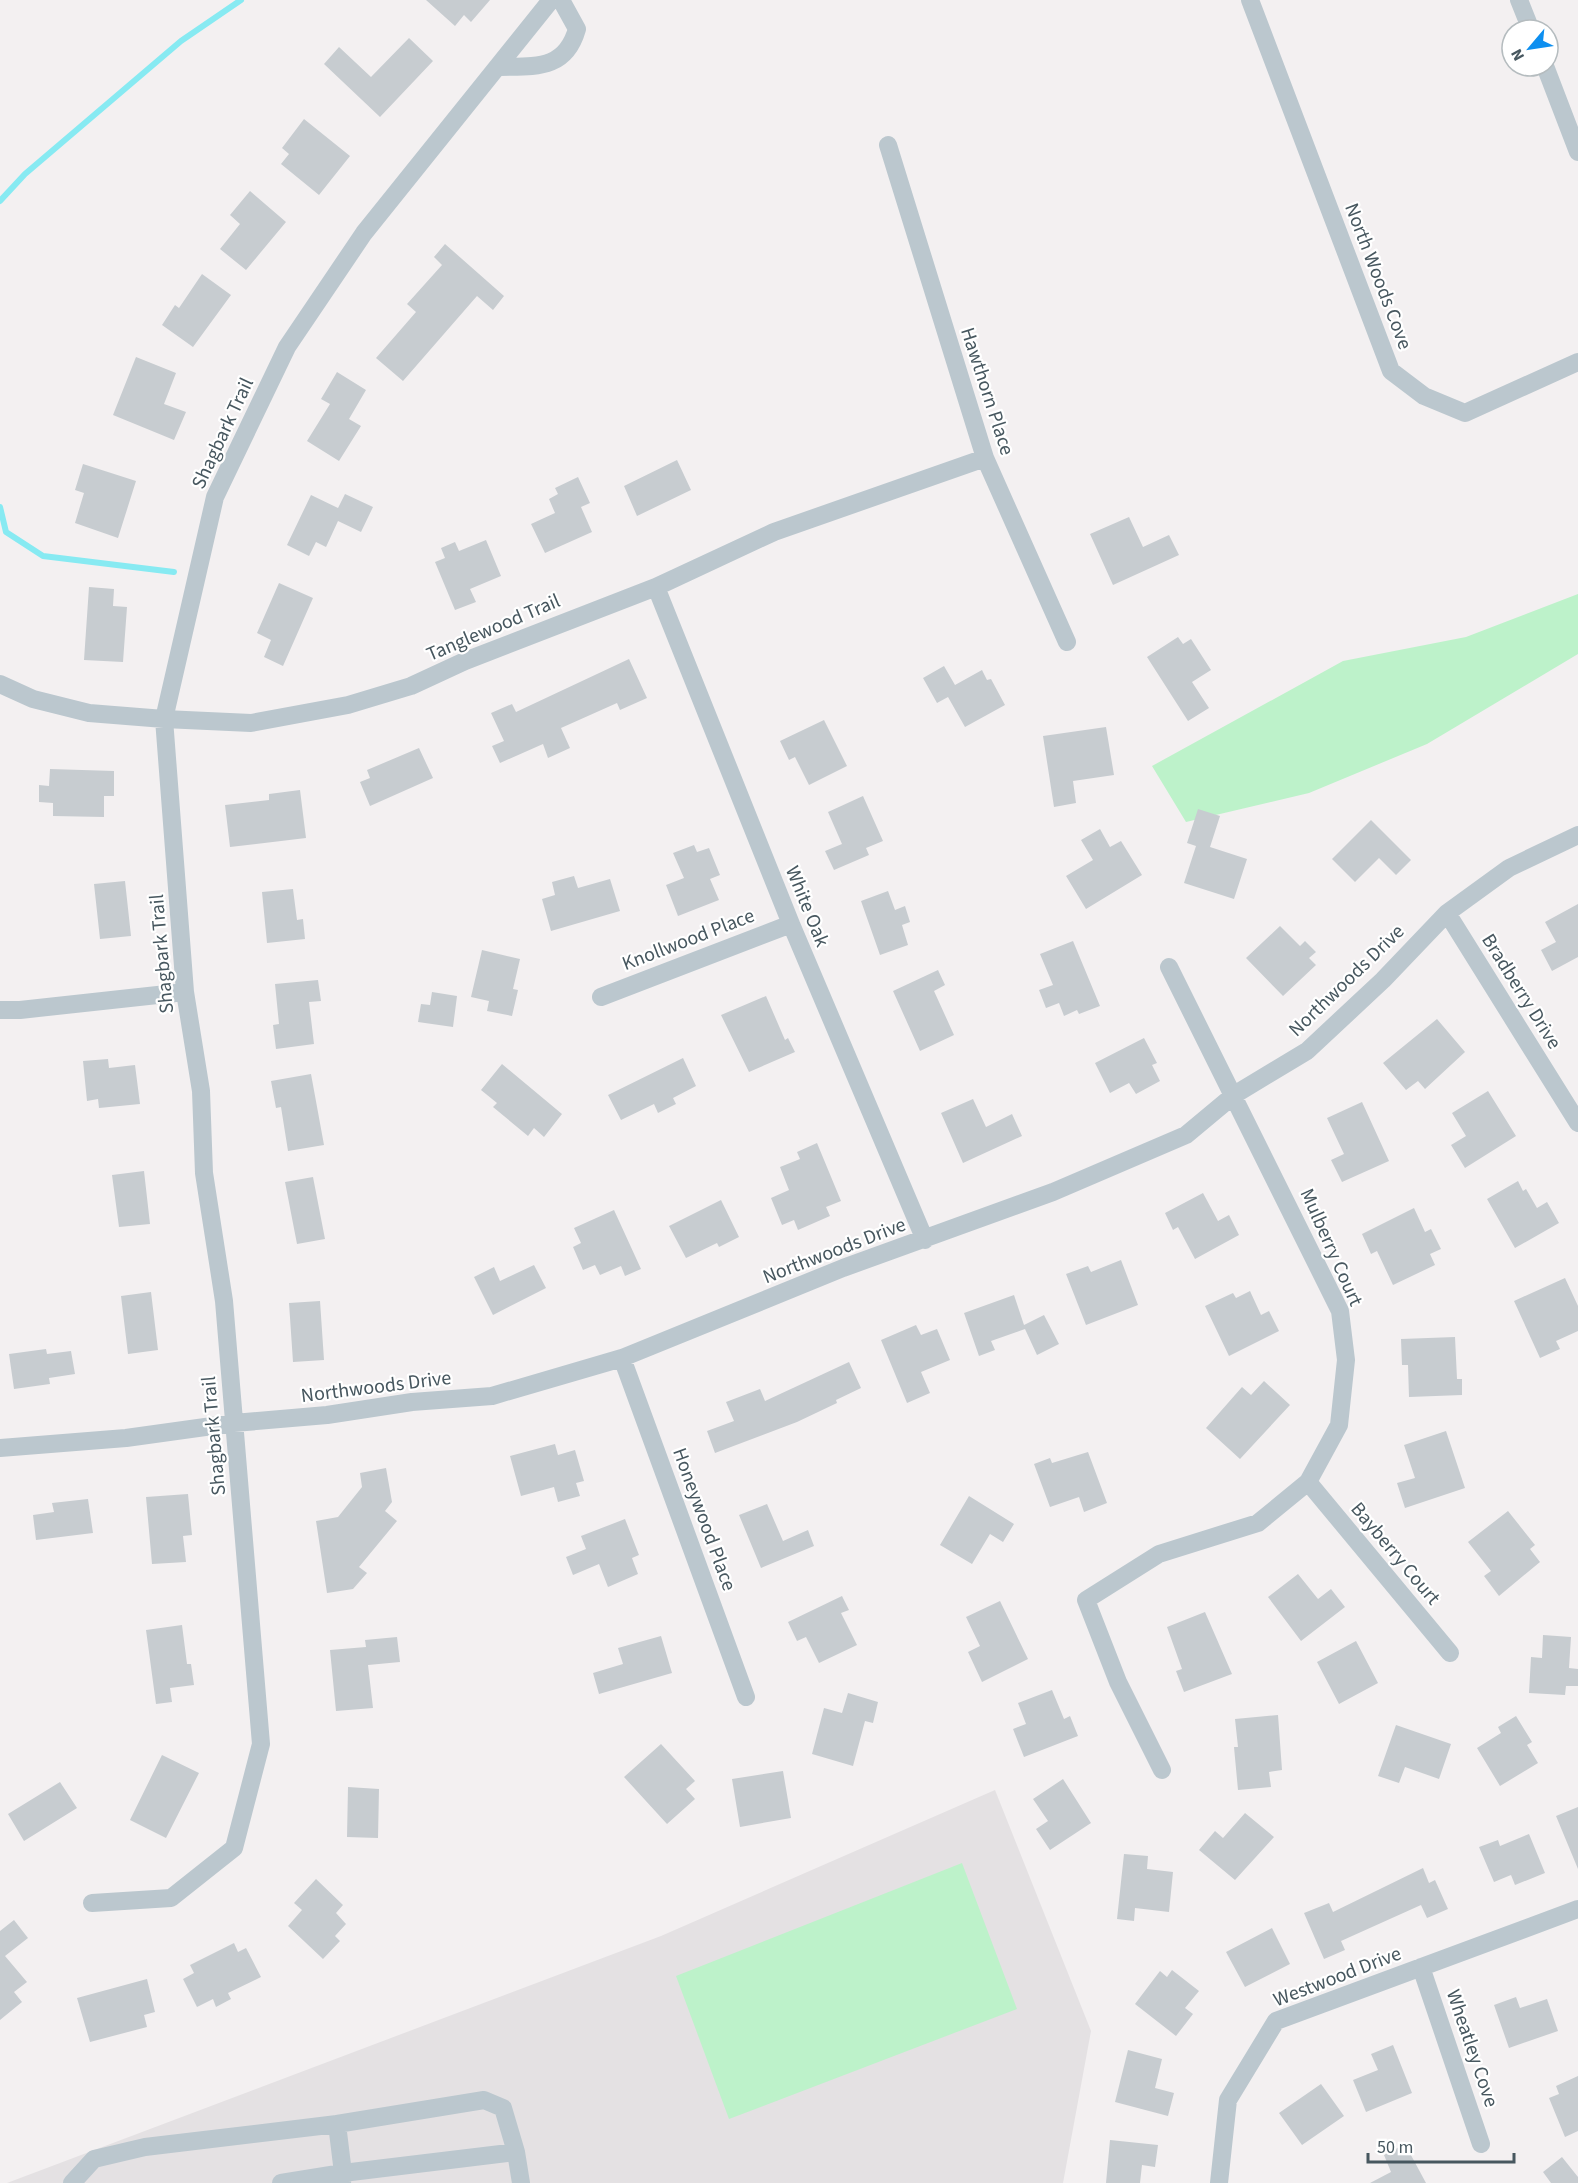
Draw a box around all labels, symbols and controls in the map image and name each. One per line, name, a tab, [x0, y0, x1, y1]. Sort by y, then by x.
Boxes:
north arrow	[1500, 18, 1560, 78]
text: N	[1506, 45, 1530, 65]
street label: North Woods Cove	[1337, 199, 1419, 354]
street label: Hawthorn Place	[953, 324, 1021, 459]
street label: Shagbark Trail	[185, 373, 261, 494]
street label: Tanglewood Trail	[422, 587, 565, 669]
street label: White Oak	[778, 862, 836, 951]
street label: Shagbark Trail	[143, 893, 181, 1015]
street label: Knollwood Place	[618, 902, 759, 978]
street label: Northwoods Drive	[1283, 918, 1411, 1043]
street label: Bradberry Drive	[1474, 928, 1568, 1055]
street label: Mulberry Court	[1293, 1184, 1370, 1311]
street label: Northwoods Drive	[759, 1211, 910, 1291]
street label: Northwoods Drive	[299, 1364, 453, 1410]
street label: Shagbark Trail	[195, 1375, 233, 1497]
street label: Honeywood Place	[665, 1444, 743, 1595]
street label: Bayberry Court	[1344, 1496, 1447, 1611]
street label: Westwood Drive	[1269, 1940, 1405, 2014]
street label: Wheatley Cove	[1439, 1986, 1505, 2111]
scale bar	[1368, 2126, 1514, 2164]
text: 50 m	[1377, 2135, 1413, 2160]

